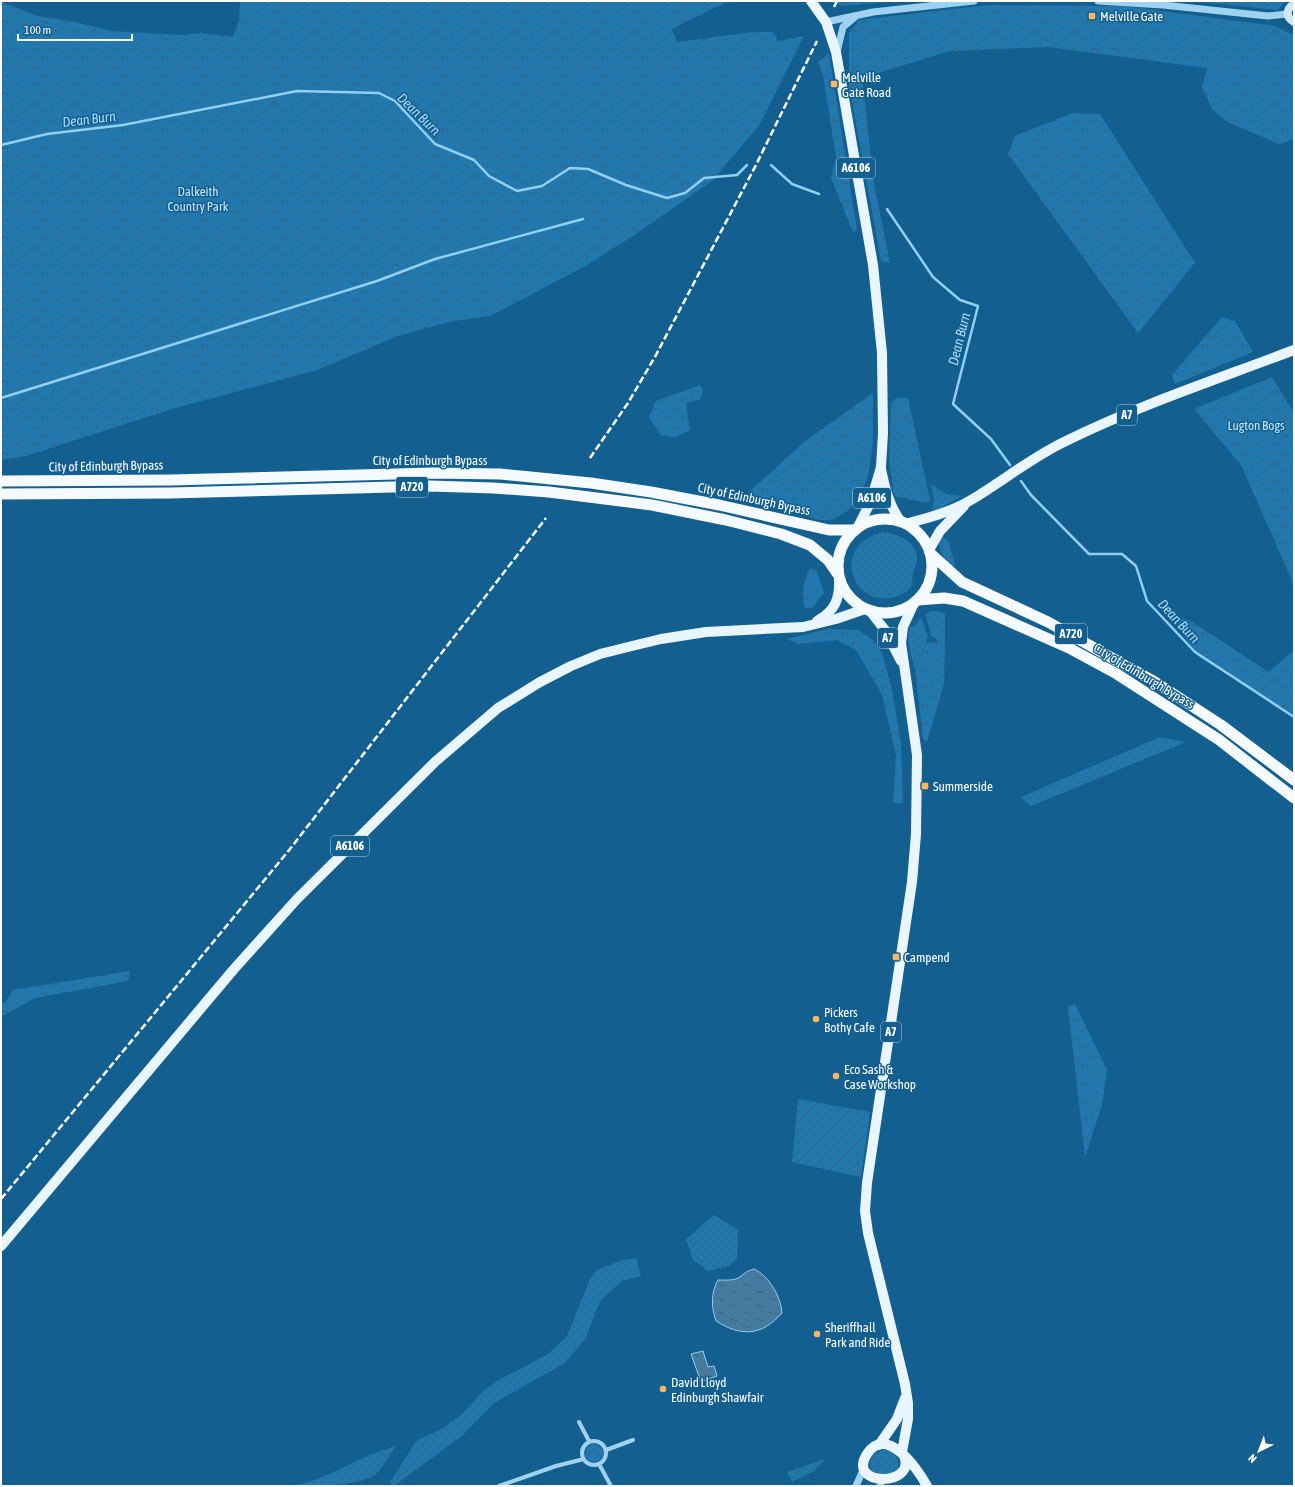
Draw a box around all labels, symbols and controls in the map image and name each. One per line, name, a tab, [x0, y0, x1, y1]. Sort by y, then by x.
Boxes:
place label: Melville Gate	[1100, 9, 1163, 24]
marker: Melville Gate	[1087, 11, 1097, 21]
scale bar	[18, 16, 132, 42]
text: 100 m	[24, 23, 51, 37]
place label: Melville Gate Road	[842, 70, 891, 100]
marker: Melville Gate Road	[829, 79, 839, 89]
water label: Dean Burn	[394, 90, 444, 138]
water label: Dean Burn	[61, 108, 117, 130]
road number: A6106	[837, 158, 875, 178]
park label: Dalkeith Country Park	[168, 184, 229, 214]
water label: Dean Burn	[945, 311, 973, 367]
road number: A7	[1117, 405, 1137, 425]
park label: Lugton Bogs	[1227, 418, 1285, 433]
street label: City of Edinburgh Bypass	[373, 453, 488, 468]
street label: City of Edinburgh Bypass	[49, 457, 164, 474]
road number: A720	[396, 477, 428, 497]
street label: City of Edinburgh Bypass	[696, 480, 812, 518]
road number: A6106	[853, 488, 891, 508]
water label: Dean Burn	[1155, 596, 1203, 646]
road number: A720	[1055, 624, 1087, 644]
road number: A7	[878, 628, 898, 648]
street label: City of Edinburgh Bypass	[1091, 640, 1197, 712]
place label: Summerside	[933, 779, 993, 794]
marker: Summerside	[920, 781, 930, 791]
road number: A6106	[331, 836, 369, 856]
place label: Campend	[904, 950, 950, 965]
marker: Campend	[891, 952, 901, 962]
place label: Pickers Bothy Cafe	[824, 1005, 875, 1035]
marker: Pickers Bothy Cafe	[811, 1014, 821, 1024]
road number: A7	[881, 1022, 901, 1042]
place label: Eco Sash & Case Workshop	[844, 1062, 916, 1092]
marker: Eco Sash & Case Workshop	[831, 1071, 841, 1081]
place label: Sheriffhall Park and Ride	[825, 1320, 890, 1350]
marker: Sheriffhall Park and Ride	[812, 1329, 822, 1339]
place label: David Lloyd Edinburgh Shawfair	[671, 1375, 764, 1405]
marker: David Lloyd Edinburgh Shawfair	[658, 1384, 668, 1394]
north arrow	[1239, 1431, 1279, 1471]
text: N	[1246, 1452, 1259, 1465]

